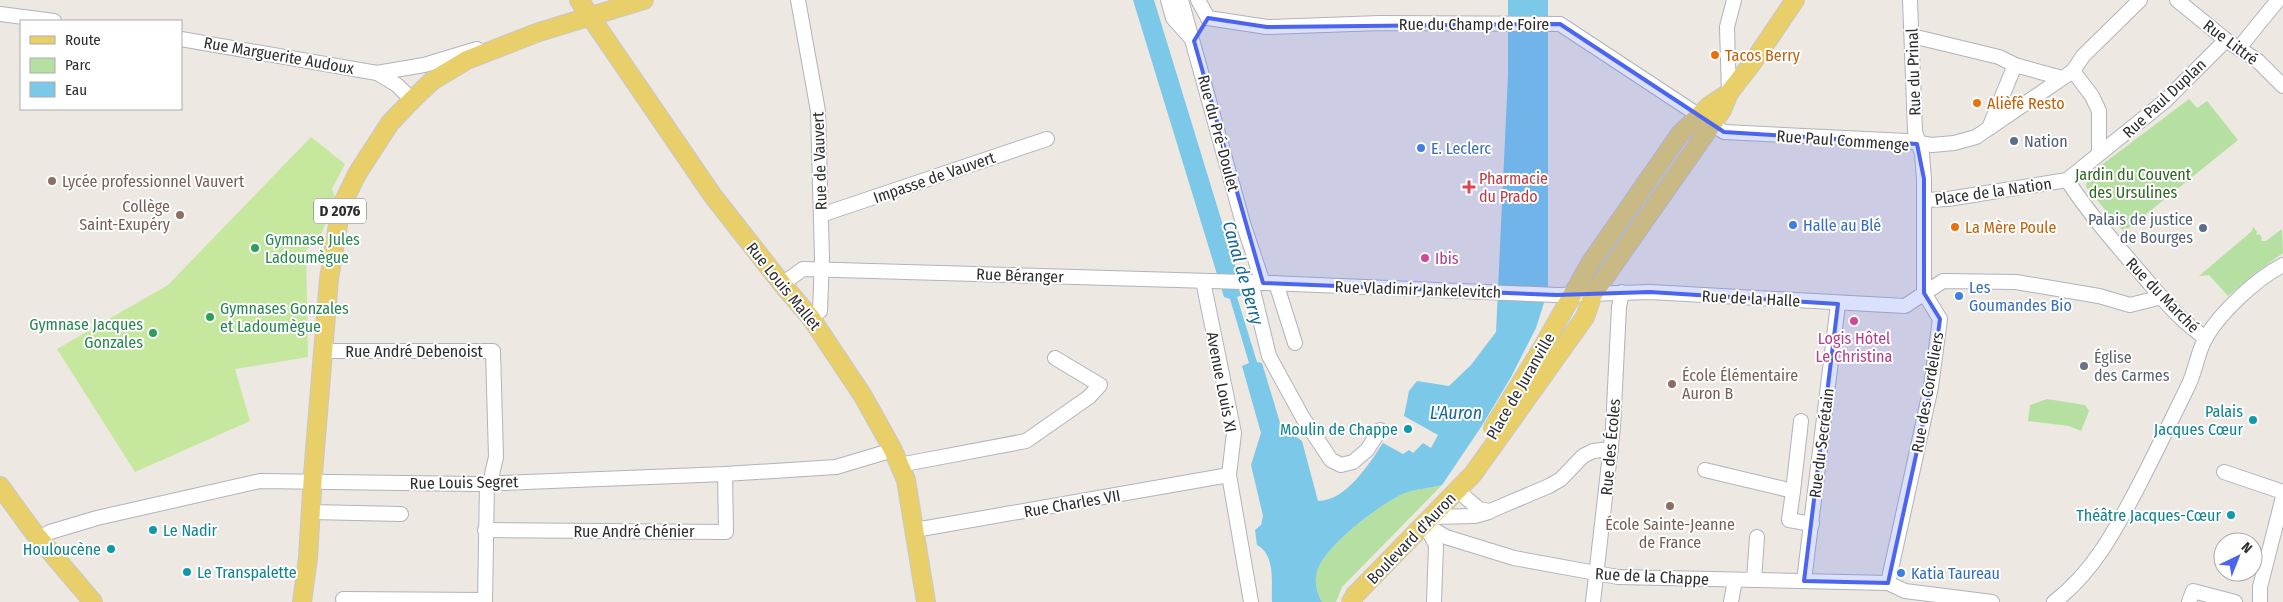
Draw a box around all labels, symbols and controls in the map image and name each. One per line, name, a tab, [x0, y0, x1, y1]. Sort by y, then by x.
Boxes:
street label: Rue du Champ de Foire	[1399, 15, 1549, 34]
street label: Rue Littré	[2200, 16, 2262, 69]
legend	[20, 20, 182, 110]
street label: Rue du Prinal	[1902, 28, 1925, 116]
text: Route	[65, 31, 101, 49]
street label: Rue Marguerite Audoux	[202, 33, 356, 78]
place label: Tacos Berry	[1725, 46, 1801, 65]
marker: Tacos Berry	[1709, 49, 1721, 61]
street label: Rue Paul Duplan	[2119, 55, 2210, 142]
text: Parc	[65, 56, 91, 74]
street label: Rue du Pré-Doulet	[1194, 73, 1243, 194]
text: Eau	[65, 81, 87, 99]
place label: Alièfê Resto	[1987, 94, 2065, 113]
marker: Alièfê Resto	[1971, 97, 1983, 109]
street label: Rue de Vauvert	[808, 111, 831, 211]
street label: Rue Paul Commenge	[1776, 126, 1910, 155]
place label: Nation	[2024, 132, 2068, 151]
marker: Nation	[2008, 135, 2020, 147]
place label: E. Leclerc	[1431, 139, 1491, 158]
marker: E. Leclerc	[1415, 142, 1427, 154]
street label: Impasse de Vauvert	[871, 147, 998, 207]
park label: Jardin du Couvent des Ursulines	[2075, 165, 2192, 202]
place label: Pharmacie du Prado	[1479, 169, 1548, 206]
place label: Lycée professionnel Vauvert	[62, 172, 245, 191]
street label: Place de la Nation	[1933, 174, 2053, 209]
marker: Lycée professionnel Vauvert	[46, 175, 58, 187]
marker: Pharmacie du Prado	[1463, 181, 1475, 193]
place label: Collège Saint-Exupéry	[79, 197, 171, 234]
road number: D 2076	[314, 198, 366, 224]
marker: Collège Saint-Exupéry	[174, 209, 186, 221]
place label: Palais de justice de Bourges	[2088, 210, 2193, 247]
place label: Halle au Blé	[1803, 216, 1881, 235]
place label: La Mère Poule	[1965, 218, 2056, 237]
water label: Canal de Berry	[1218, 219, 1269, 328]
marker: Halle au Blé	[1787, 219, 1799, 231]
marker: La Mère Poule	[1949, 221, 1961, 233]
marker: Palais de justice de Bourges	[2197, 222, 2209, 234]
place label: Gymnase Jules Ladoumègue	[265, 230, 360, 267]
street label: Rue Louis Mallet	[742, 239, 825, 335]
marker: Gymnase Jules Ladoumègue	[249, 242, 261, 254]
place label: Ibis	[1435, 249, 1459, 268]
marker: Ibis	[1419, 252, 1431, 264]
street label: Rue du Marché	[2122, 254, 2203, 337]
street label: Rue Béranger	[976, 264, 1064, 287]
street label: Rue Vladimir Jankelevitch	[1334, 277, 1501, 302]
place label: Les Goumandes Bio	[1969, 278, 2072, 315]
street label: Rue de la Halle	[1701, 286, 1801, 311]
marker: Les Goumandes Bio	[1953, 290, 1965, 302]
place label: Gymnases Gonzales et Ladoumègue	[220, 299, 349, 336]
marker: Gymnases Gonzales et Ladoumègue	[204, 311, 216, 323]
place label: Gymnase Jacques Gonzales	[29, 315, 143, 352]
marker: Logis Hôtel Le Christina	[1848, 315, 1860, 327]
marker: Gymnase Jacques Gonzales	[147, 327, 159, 339]
street label: Place de Juranville	[1482, 329, 1559, 443]
place label: Logis Hôtel Le Christina	[1816, 329, 1893, 366]
street label: Avenue Louis XI	[1202, 330, 1241, 434]
street label: Rue des Cordeliers	[1908, 330, 1947, 454]
street label: Rue André Debenoist	[345, 342, 484, 361]
place label: Église des Carmes	[2094, 348, 2170, 385]
marker: Église des Carmes	[2078, 360, 2090, 372]
place label: École Élémentaire Auron B	[1682, 366, 1798, 403]
marker: École Élémentaire Auron B	[1666, 378, 1678, 390]
street label: Rue du Secrétain	[1805, 387, 1838, 499]
street label: Rue des Écoles	[1597, 398, 1624, 496]
water label: L'Auron	[1430, 402, 1482, 424]
place label: Palais Jacques Cœur	[2154, 402, 2243, 439]
marker: Palais Jacques Cœur	[2247, 414, 2259, 426]
place label: Moulin de Chappe	[1280, 420, 1398, 439]
marker: Moulin de Chappe	[1402, 423, 1414, 435]
street label: Rue Louis Segret	[410, 472, 519, 493]
street label: Rue Charles VII	[1022, 486, 1122, 521]
street label: Boulevard d'Auron	[1363, 489, 1460, 588]
marker: École Sainte-Jeanne de France	[1664, 500, 1676, 512]
place label: Théâtre Jacques-Cœur	[2076, 506, 2221, 525]
marker: Théâtre Jacques-Cœur	[2225, 509, 2237, 521]
place label: École Sainte-Jeanne de France	[1605, 515, 1735, 552]
place label: Le Nadir	[163, 521, 218, 540]
street label: Rue André Chénier	[573, 522, 695, 541]
marker: Le Nadir	[147, 524, 159, 536]
north arrow	[2213, 532, 2263, 582]
text: N	[2238, 539, 2255, 557]
place label: Houloucène	[23, 540, 101, 559]
marker: Houloucène	[105, 543, 117, 555]
place label: Le Transpalette	[197, 563, 297, 582]
street label: Rue de la Chappe	[1595, 564, 1709, 589]
place label: Katia Taureau	[1911, 564, 2000, 583]
marker: Le Transpalette	[181, 566, 193, 578]
marker: Katia Taureau	[1895, 567, 1907, 579]

